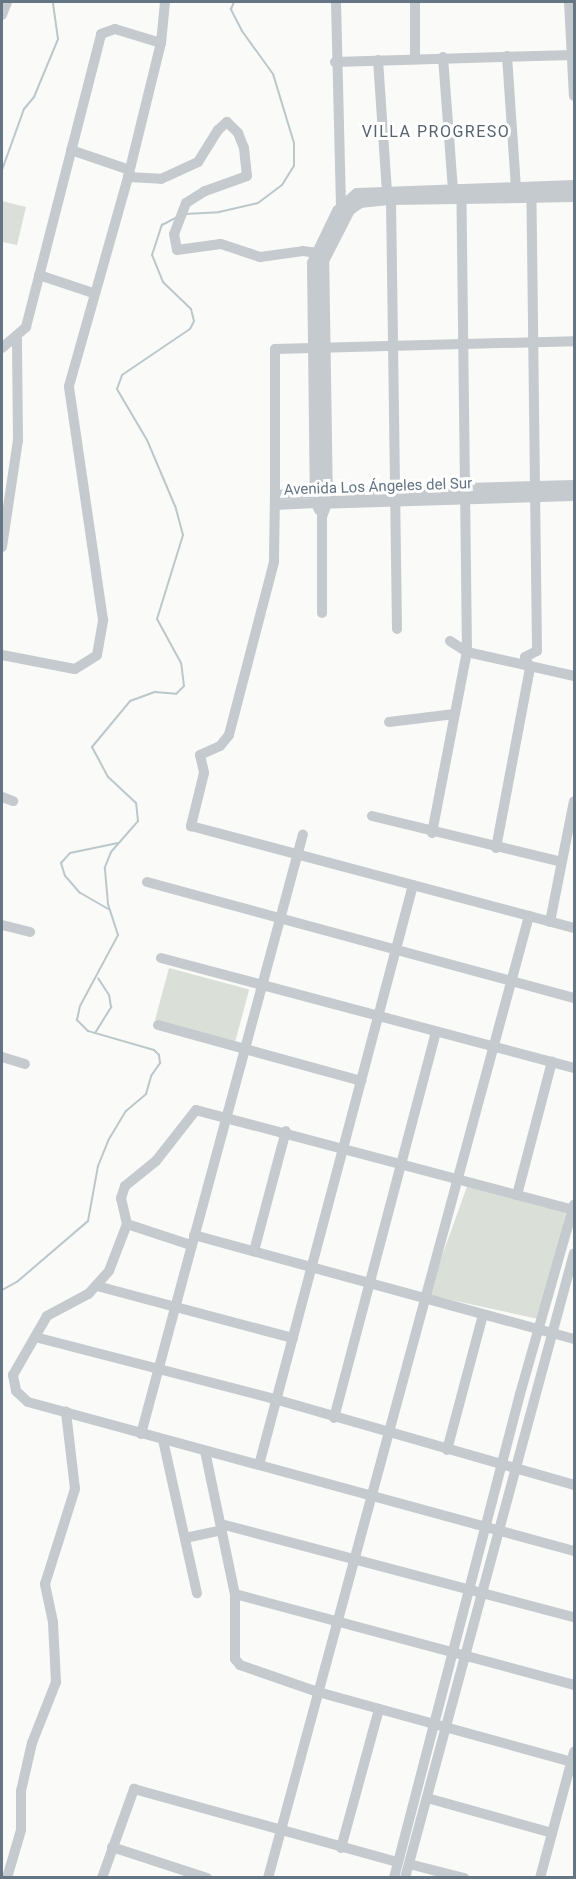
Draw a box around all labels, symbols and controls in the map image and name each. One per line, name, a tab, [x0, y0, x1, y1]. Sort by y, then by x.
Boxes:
district label: VILLA PROGRESO	[362, 122, 510, 142]
street label: Avenida Los Ángeles del Sur	[284, 475, 472, 499]

